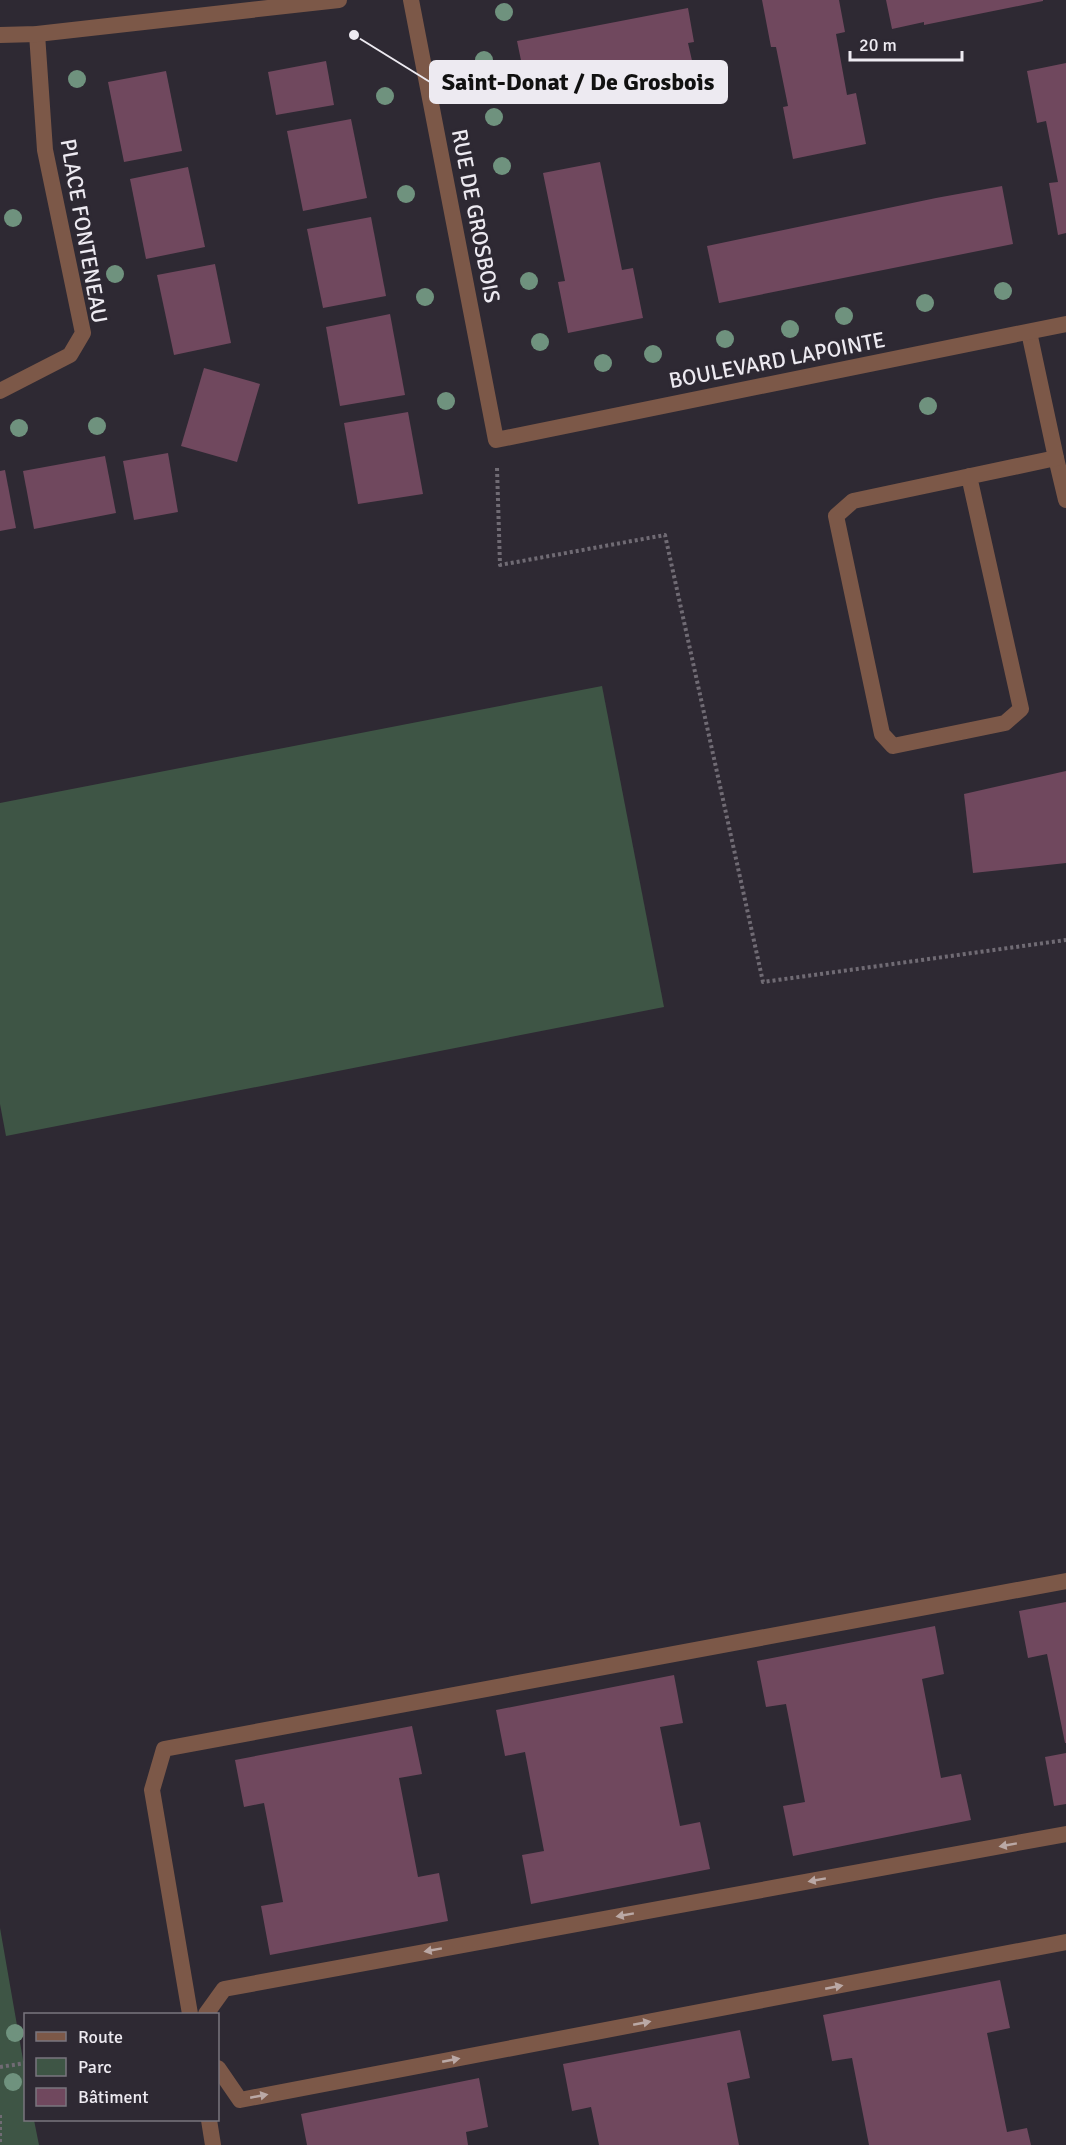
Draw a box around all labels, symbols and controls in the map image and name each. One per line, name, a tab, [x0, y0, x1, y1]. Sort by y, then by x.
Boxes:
scale bar	[850, 24, 962, 62]
text: 20 m	[859, 34, 897, 56]
callout: Saint-Donat / De Grosbois	[430, 61, 727, 103]
text: Saint-Donat / De Grosbois	[442, 67, 715, 97]
street label: RUE DE GROSBOIS	[446, 127, 506, 305]
street label: PLACE FONTENEAU	[54, 137, 114, 325]
street label: BOULEVARD LAPOINTE	[667, 326, 887, 394]
one-way arrow	[999, 1841, 1018, 1850]
one-way arrow	[807, 1876, 826, 1885]
one-way arrow	[615, 1911, 634, 1920]
one-way arrow	[423, 1946, 442, 1955]
one-way arrow	[825, 1982, 844, 1991]
legend	[24, 2013, 219, 2121]
one-way arrow	[633, 2018, 652, 2027]
text: Route	[78, 2026, 123, 2048]
one-way arrow	[442, 2055, 461, 2064]
text: Parc	[78, 2056, 112, 2078]
text: Bâtiment	[78, 2086, 149, 2108]
one-way arrow	[250, 2091, 269, 2100]

